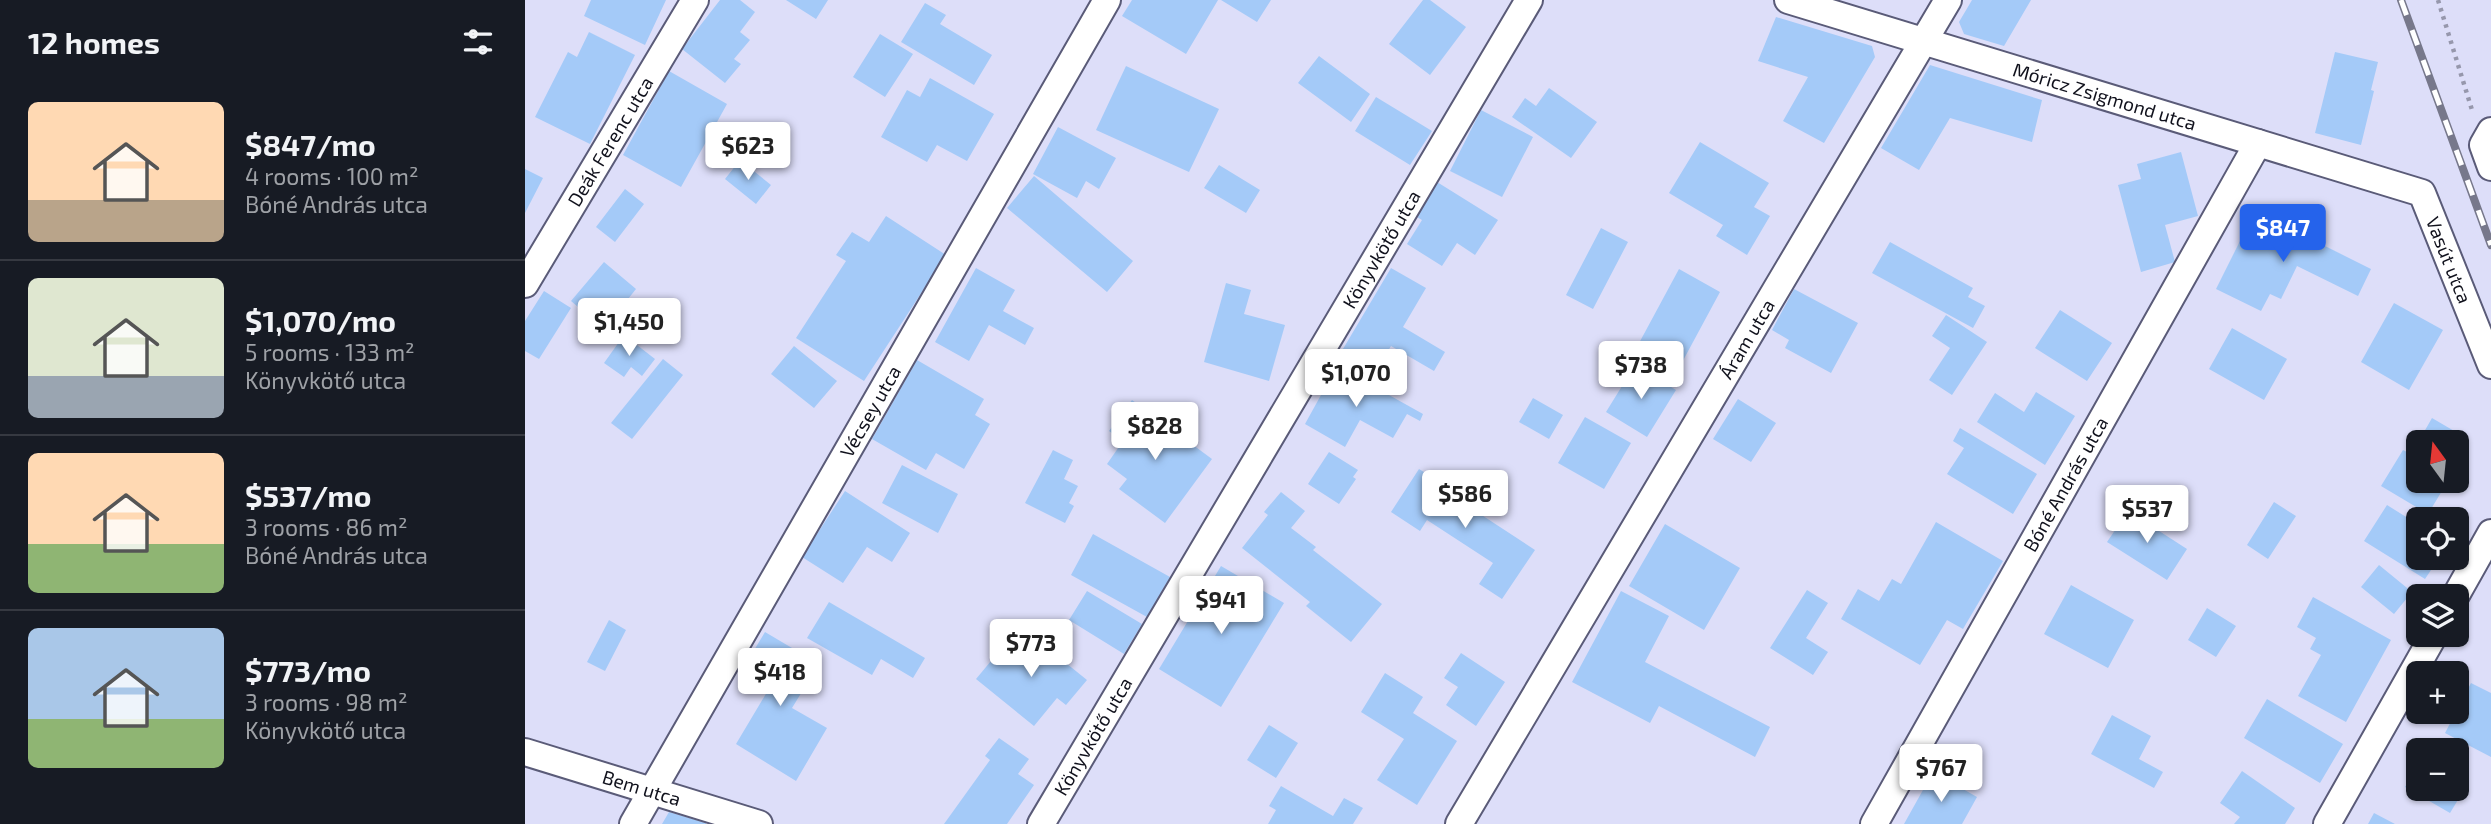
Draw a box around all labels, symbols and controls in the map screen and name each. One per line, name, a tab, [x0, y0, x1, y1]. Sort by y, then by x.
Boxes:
icon: filters	[459, 23, 497, 61]
text: 12 homes	[28, 24, 160, 60]
street label: Móricz Zsigmond utca	[2010, 57, 2199, 135]
street label: Deák Ferenc utca	[562, 72, 657, 210]
pin: $623	[707, 122, 789, 182]
text: $847/mo	[245, 126, 376, 162]
icon: home	[84, 130, 168, 214]
text: $623	[721, 131, 775, 159]
text: 4 rooms · 100 m²	[245, 162, 419, 190]
street label: Könyvkötő utca	[1337, 186, 1425, 312]
text: Bóné András utca	[245, 190, 428, 218]
pin: $847	[2242, 204, 2324, 264]
text: $847	[2256, 213, 2310, 241]
street label: Vasút utca	[2422, 213, 2477, 307]
street label: Áram utca	[1714, 295, 1779, 383]
pin: $1,450	[572, 298, 686, 358]
text: $1,070/mo	[245, 302, 396, 338]
icon: home	[84, 306, 168, 390]
text: $1,450	[594, 307, 664, 335]
text: 5 rooms · 133 m²	[245, 338, 415, 366]
pin: $738	[1600, 342, 1682, 401]
pin: $1,070	[1299, 350, 1413, 409]
text: $738	[1615, 350, 1667, 378]
text: $1,070	[1321, 358, 1391, 386]
street label: Vécsey utca	[835, 361, 905, 461]
text: Könyvkötő utca	[245, 366, 406, 394]
pin: $828	[1114, 402, 1196, 462]
text: $828	[1127, 411, 1183, 439]
street label: Bóné András utca	[2018, 413, 2112, 556]
north arrow	[2406, 430, 2469, 494]
map controls	[2406, 430, 2469, 801]
pin: $586	[1424, 470, 1506, 530]
text: $537/mo	[245, 477, 372, 513]
text: $586	[1438, 479, 1492, 507]
icon: home	[84, 481, 168, 565]
pin: $537	[2106, 486, 2188, 545]
text: $537	[2121, 494, 2173, 522]
button: locate	[2406, 507, 2469, 570]
text: 3 rooms · 86 m²	[245, 513, 407, 541]
text: Bóné András utca	[245, 541, 428, 569]
pin: $941	[1180, 576, 1262, 636]
button: layers	[2406, 584, 2469, 647]
text: $941	[1195, 585, 1247, 613]
pin: $773	[990, 620, 1072, 679]
text: $773	[1006, 628, 1056, 656]
pin: $418	[739, 648, 821, 708]
text: $773/mo	[245, 652, 371, 688]
icon: home	[84, 656, 168, 740]
text: $418	[754, 657, 806, 685]
button: +	[2406, 661, 2469, 724]
street label: Könyvkötő utca	[1049, 673, 1136, 799]
text: 3 rooms · 98 m²	[245, 688, 407, 716]
text: Könyvkötő utca	[245, 716, 406, 744]
button: −	[2406, 738, 2469, 801]
pin: $767	[1900, 744, 1982, 804]
text: $767	[1915, 753, 1967, 781]
street label: Bem utca	[600, 765, 684, 810]

